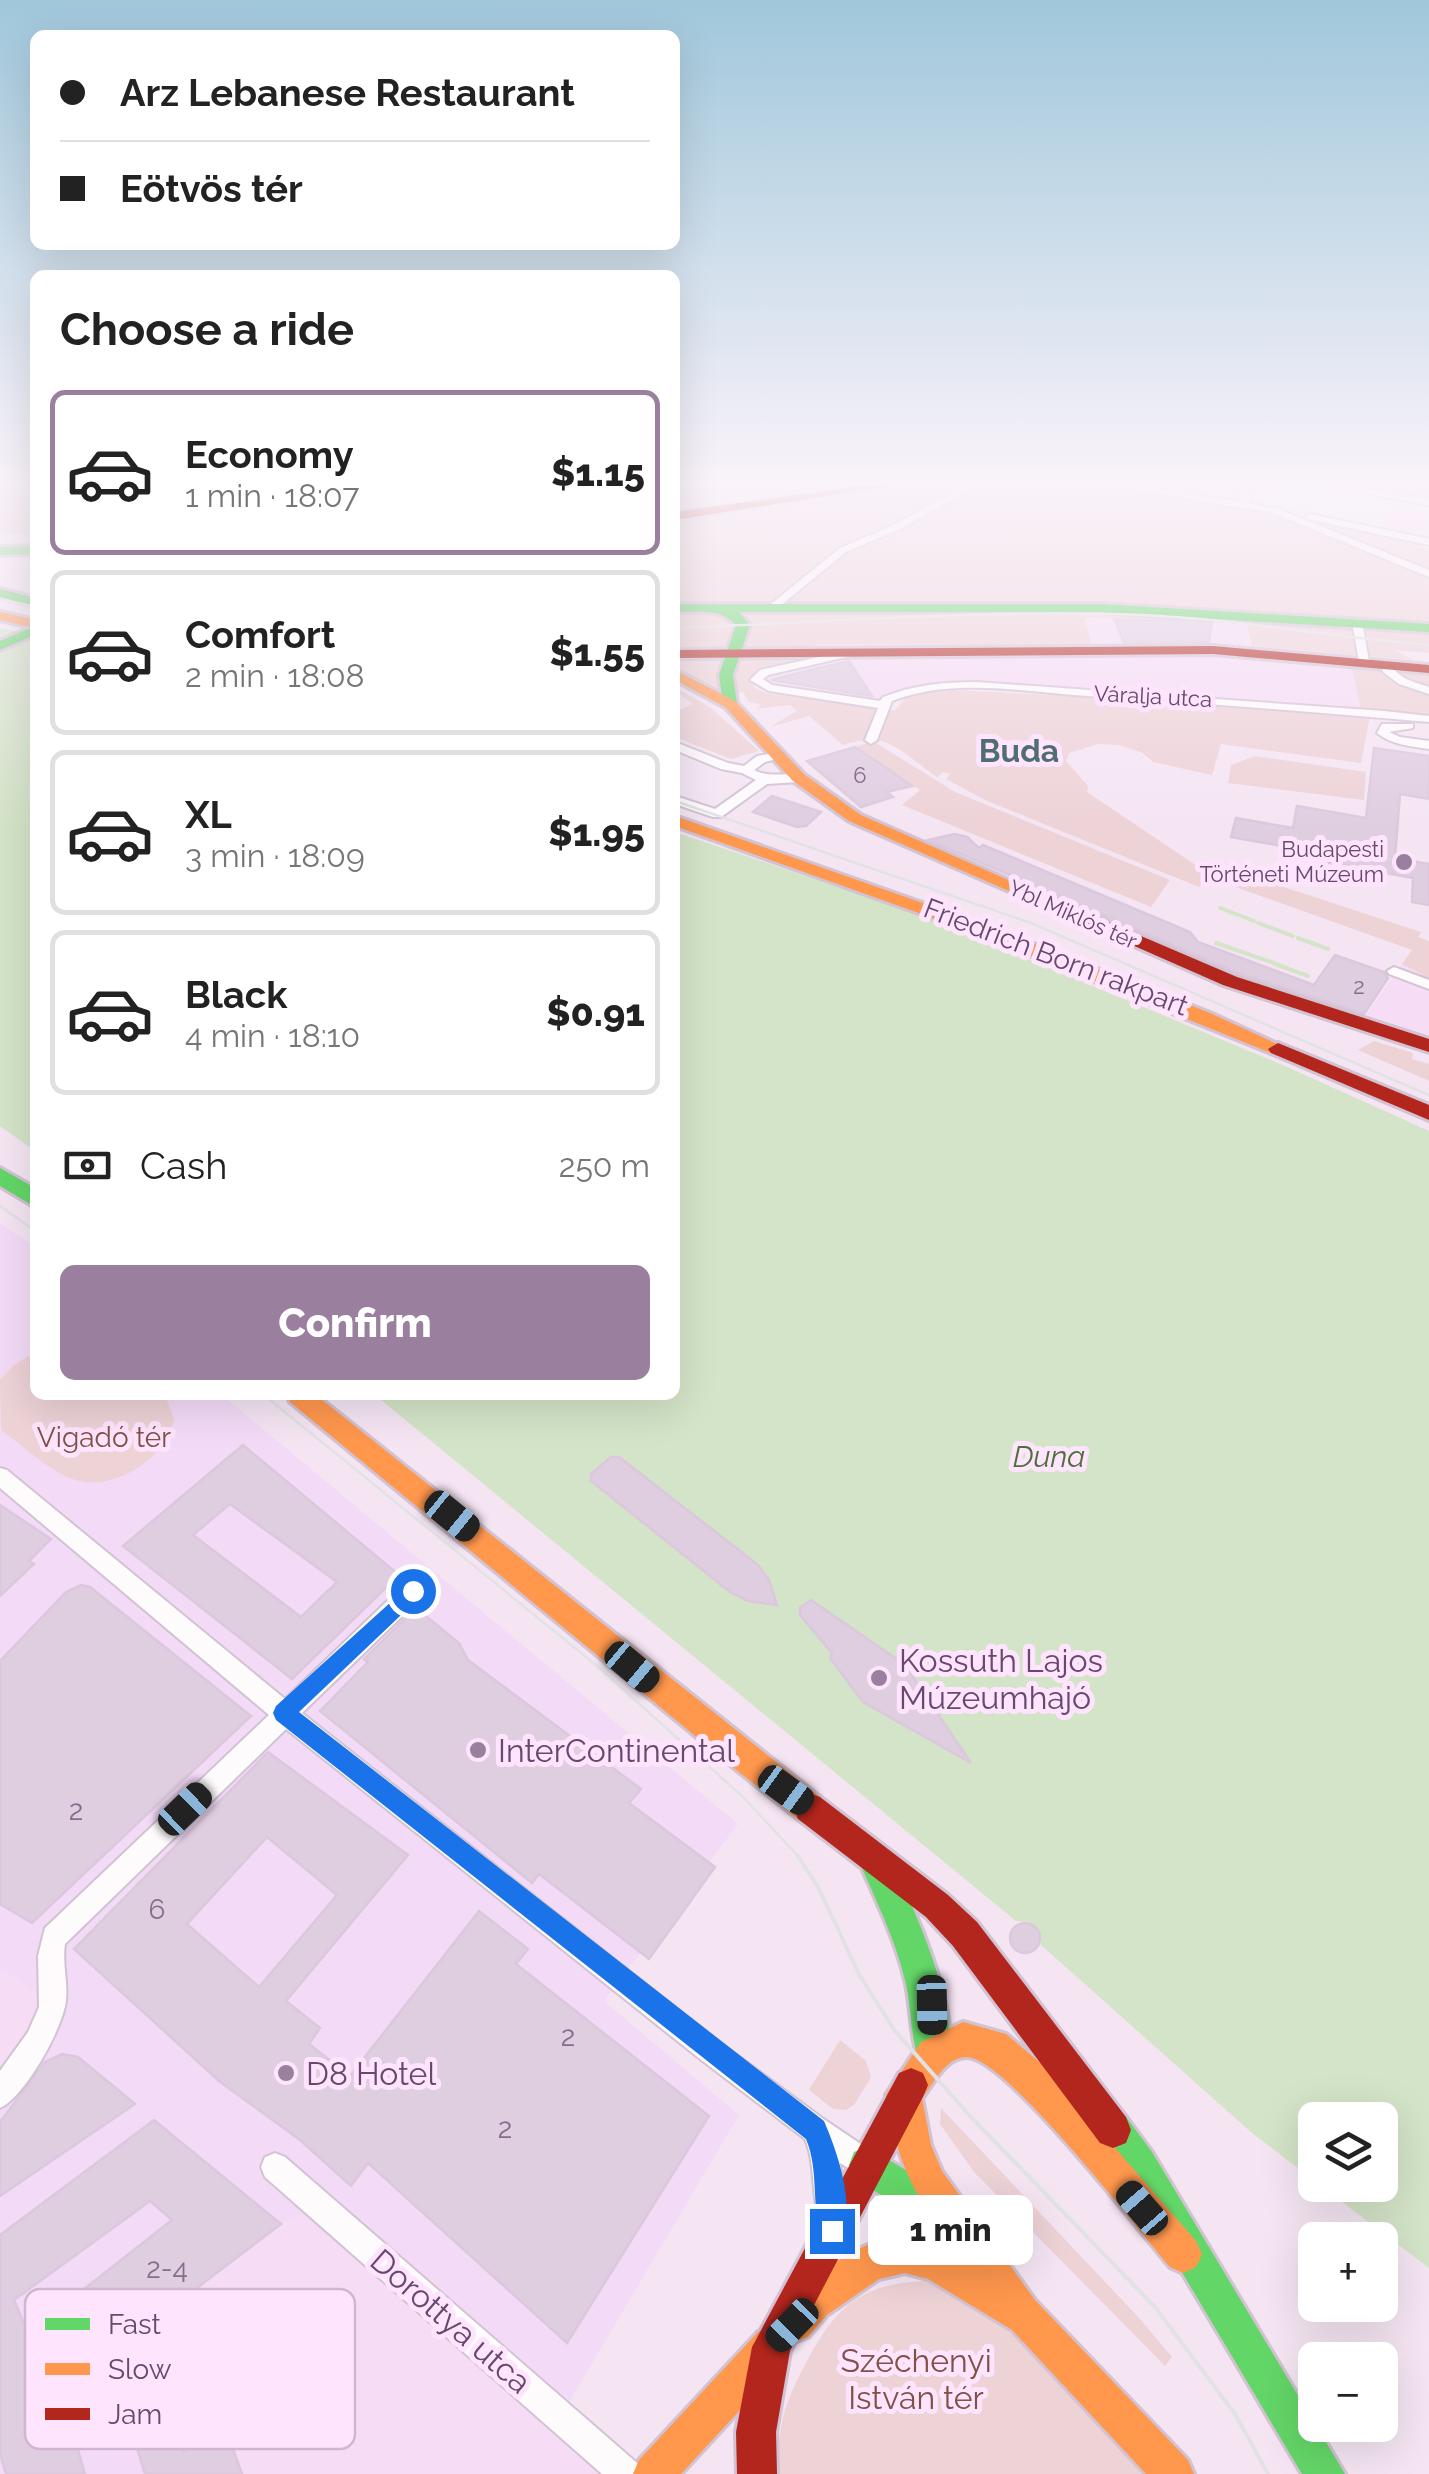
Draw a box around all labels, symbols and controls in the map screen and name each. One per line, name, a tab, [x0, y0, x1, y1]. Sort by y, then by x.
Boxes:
text: Arz Lebanese Restaurant	[120, 70, 575, 115]
text: Eötvös tér	[120, 166, 303, 211]
text: Choose a ride	[60, 303, 354, 356]
icon: car	[65, 428, 155, 518]
text: Economy	[185, 432, 354, 477]
text: $1.15	[551, 450, 645, 495]
text: 1 min · 18:07	[185, 477, 359, 514]
icon: car	[65, 608, 155, 698]
text: Comfort	[185, 612, 335, 657]
text: $1.55	[549, 630, 645, 675]
text: 2 min · 18:08	[185, 657, 365, 694]
street label: Váralja utca	[1093, 680, 1213, 712]
district label: Buda	[979, 732, 1059, 769]
house number: 6	[853, 762, 867, 788]
icon: car	[65, 788, 155, 878]
text: XL	[185, 792, 232, 837]
text: $1.95	[548, 810, 645, 855]
place label: Budapesti Történeti Múzeum	[1200, 836, 1384, 887]
text: 3 min · 18:09	[185, 837, 365, 874]
marker: Budapesti Történeti Múzeum	[1393, 851, 1415, 873]
street label: Ybl Miklós tér	[1005, 874, 1141, 954]
street label: Friedrich Born rakpart	[919, 891, 1193, 1023]
icon: car	[65, 968, 155, 1058]
text: Black	[185, 972, 287, 1017]
house number: 2	[1353, 973, 1365, 999]
text: $0.91	[546, 990, 645, 1035]
text: 4 min · 18:10	[185, 1017, 360, 1054]
icon: cash	[60, 1138, 115, 1193]
text: Cash	[140, 1143, 227, 1188]
text: 250 m	[559, 1147, 650, 1184]
button: Confirm	[60, 1265, 650, 1380]
park label: Vigadó tér	[37, 1421, 171, 1454]
water label: Duna	[1013, 1439, 1085, 1474]
car	[419, 1485, 485, 1547]
route start	[391, 1569, 436, 1614]
car	[599, 1636, 665, 1698]
place label: Kossuth Lajos Múzeumhajó	[899, 1642, 1103, 1716]
marker: Kossuth Lajos Múzeumhajó	[868, 1667, 890, 1689]
place label: InterContinental	[498, 1732, 735, 1769]
marker: InterContinental	[467, 1739, 489, 1761]
car	[753, 1760, 819, 1820]
car	[153, 1777, 217, 1841]
house number: 2	[69, 1794, 83, 1827]
house number: 6	[149, 1893, 165, 1926]
car	[916, 1975, 948, 2035]
house number: 2	[561, 2020, 575, 2053]
place label: D8 Hotel	[306, 2055, 436, 2092]
marker: D8 Hotel	[275, 2062, 297, 2084]
map controls	[1298, 2102, 1398, 2442]
button: layers	[1298, 2102, 1398, 2202]
house number: 2	[498, 2112, 512, 2145]
car	[1111, 2176, 1173, 2240]
callout: 1 min	[867, 2196, 1032, 2266]
route end	[810, 2209, 855, 2254]
text: 1 min	[909, 2211, 992, 2248]
button: +	[1298, 2222, 1398, 2322]
street label: Dorottya utca	[363, 2241, 539, 2401]
house number: 2-4	[146, 2252, 188, 2285]
legend	[25, 2289, 355, 2449]
car	[760, 2293, 824, 2357]
text: Fast	[108, 2308, 161, 2341]
park label: Széchenyi István tér	[840, 2342, 992, 2416]
button: −	[1298, 2342, 1398, 2442]
text: Slow	[108, 2353, 172, 2386]
text: Jam	[108, 2398, 162, 2431]

